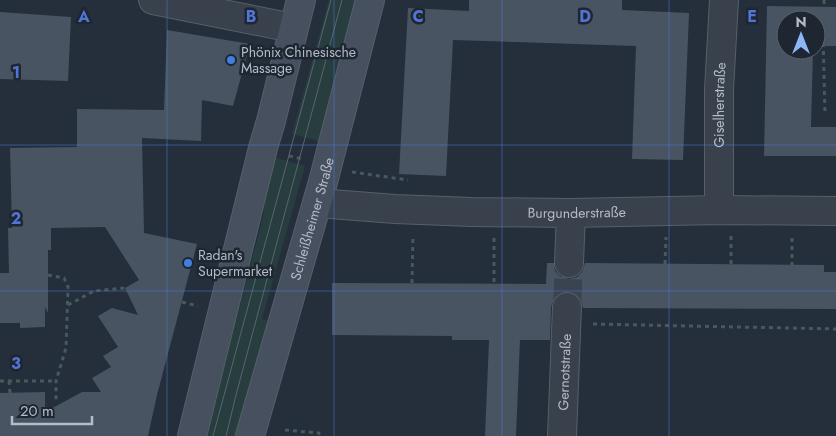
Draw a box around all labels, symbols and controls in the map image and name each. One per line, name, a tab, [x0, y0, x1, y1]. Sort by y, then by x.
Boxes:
text: A	[77, 5, 90, 28]
text: B	[246, 5, 256, 28]
text: C	[412, 5, 424, 28]
text: D	[579, 5, 591, 28]
text: E	[747, 5, 757, 28]
north arrow	[776, 10, 826, 60]
text: N	[795, 12, 807, 32]
place label: Phönix Chinesische Massage	[241, 42, 356, 78]
marker: Phönix Chinesische Massage	[225, 54, 237, 66]
text: 1	[12, 61, 20, 84]
street label: Giselherstraße	[709, 62, 731, 148]
street label: Schleißheimer Straße	[285, 155, 339, 283]
street label: Burgunderstraße	[528, 202, 626, 223]
text: 2	[11, 207, 21, 230]
place label: Radan's Supermarket	[198, 245, 273, 281]
marker: Radan's Supermarket	[182, 257, 194, 269]
street label: Gernotstraße	[553, 333, 576, 411]
text: 3	[11, 352, 21, 375]
scale bar	[12, 394, 92, 426]
text: 20 m	[20, 400, 54, 422]

